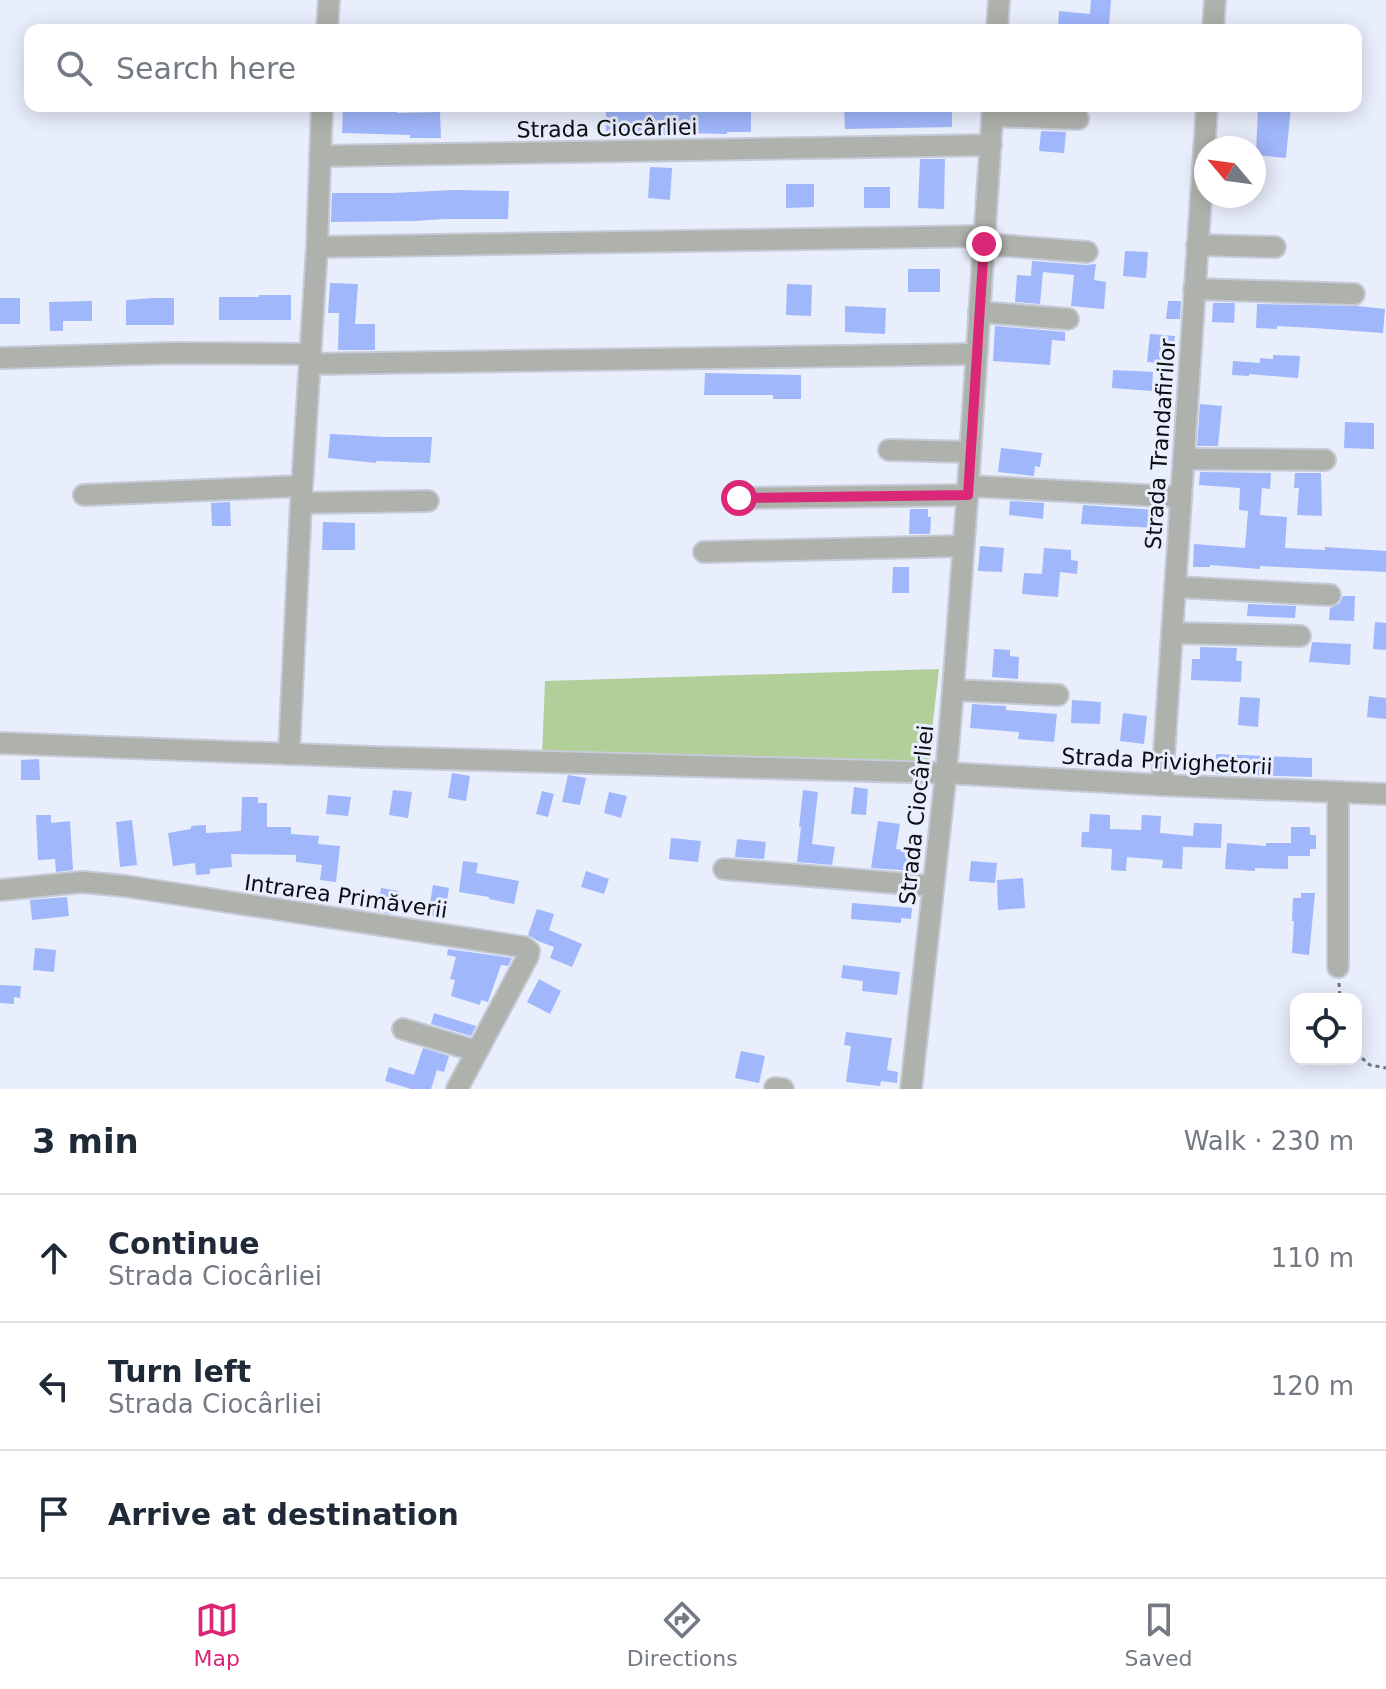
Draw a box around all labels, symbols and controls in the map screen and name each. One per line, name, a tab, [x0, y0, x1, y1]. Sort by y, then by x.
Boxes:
search box	[24, 24, 1362, 112]
icon: search	[52, 46, 96, 90]
text: Search here	[116, 51, 296, 86]
street label: Strada Ciocârliei	[516, 114, 698, 143]
north arrow	[1194, 136, 1266, 208]
route end	[966, 226, 1002, 262]
street label: Strada Trandafirilor	[1141, 337, 1180, 550]
route start	[721, 480, 757, 516]
street label: Strada Ciocârliei	[895, 724, 938, 906]
street label: Strada Privighetorii	[1061, 743, 1273, 780]
street label: Intrarea Primăverii	[243, 870, 449, 923]
map controls	[1290, 993, 1362, 1065]
button: locate	[1290, 993, 1362, 1065]
text: 3 min	[32, 1121, 139, 1161]
text: Walk · 230 m	[1184, 1126, 1354, 1156]
text: Continue	[108, 1226, 260, 1261]
icon: ahead	[32, 1236, 76, 1280]
text: 110 m	[1271, 1243, 1354, 1273]
text: Strada Ciocârliei	[108, 1261, 322, 1291]
text: Turn left	[108, 1354, 251, 1389]
icon: left	[32, 1364, 76, 1408]
text: 120 m	[1271, 1371, 1354, 1401]
text: Strada Ciocârliei	[108, 1389, 322, 1419]
icon: arrive	[32, 1492, 76, 1536]
text: Arrive at destination	[108, 1497, 459, 1532]
tab: Map	[193, 1598, 240, 1671]
tab: Directions	[627, 1598, 738, 1671]
tab: Saved	[1125, 1598, 1193, 1671]

